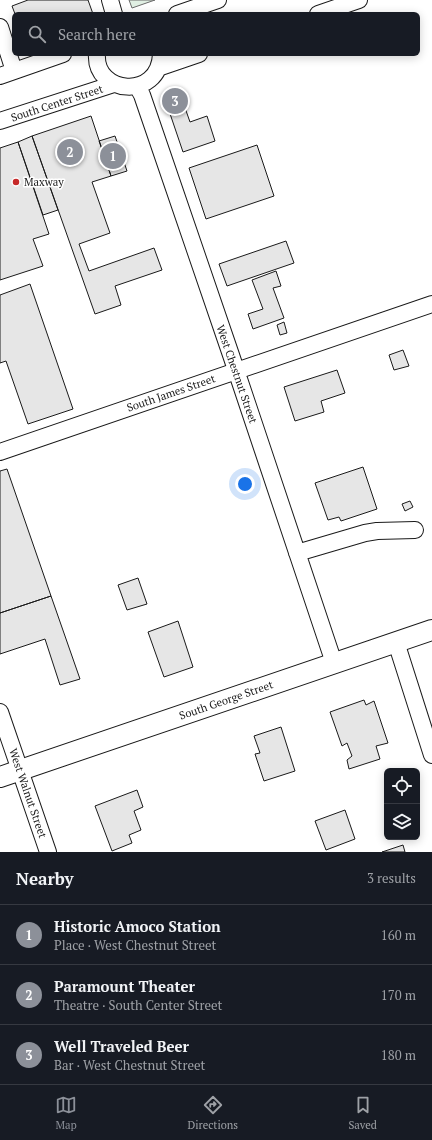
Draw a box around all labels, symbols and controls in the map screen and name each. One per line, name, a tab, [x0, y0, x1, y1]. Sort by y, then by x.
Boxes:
search box	[12, 12, 420, 56]
icon: search	[26, 23, 48, 45]
text: Search here	[58, 24, 136, 44]
street label: South Center Street	[9, 81, 105, 125]
pin: 3	[162, 86, 188, 116]
pin: 2	[57, 137, 83, 167]
pin: 1	[100, 141, 126, 171]
place label: Maxway	[24, 175, 64, 189]
marker: Maxway	[11, 177, 21, 187]
street label: West Chestnut Street	[214, 323, 260, 425]
street label: South James Street	[125, 371, 217, 415]
your location	[235, 474, 255, 494]
street label: South George Street	[177, 677, 275, 723]
street label: West Walnut Street	[6, 746, 50, 840]
map controls	[384, 768, 420, 840]
button: locate	[384, 768, 420, 804]
button: layers	[384, 804, 420, 840]
text: Nearby	[16, 867, 74, 890]
text: 3 results	[367, 869, 416, 887]
text: Historic Amoco Station	[54, 916, 221, 936]
text: 1	[25, 926, 33, 944]
text: 160 m	[381, 926, 416, 944]
text: Place · West Chestnut Street	[54, 936, 216, 954]
text: Paramount Theater	[54, 976, 195, 996]
text: 2	[25, 986, 33, 1004]
text: 170 m	[381, 986, 416, 1004]
text: Theatre · South Center Street	[54, 996, 222, 1014]
text: Well Traveled Beer	[54, 1036, 189, 1056]
text: 3	[25, 1046, 33, 1064]
text: 180 m	[381, 1046, 416, 1064]
text: Bar · West Chestnut Street	[54, 1056, 205, 1074]
tab: Map	[55, 1094, 77, 1132]
tab: Directions	[187, 1094, 238, 1132]
tab: Saved	[348, 1094, 377, 1132]

